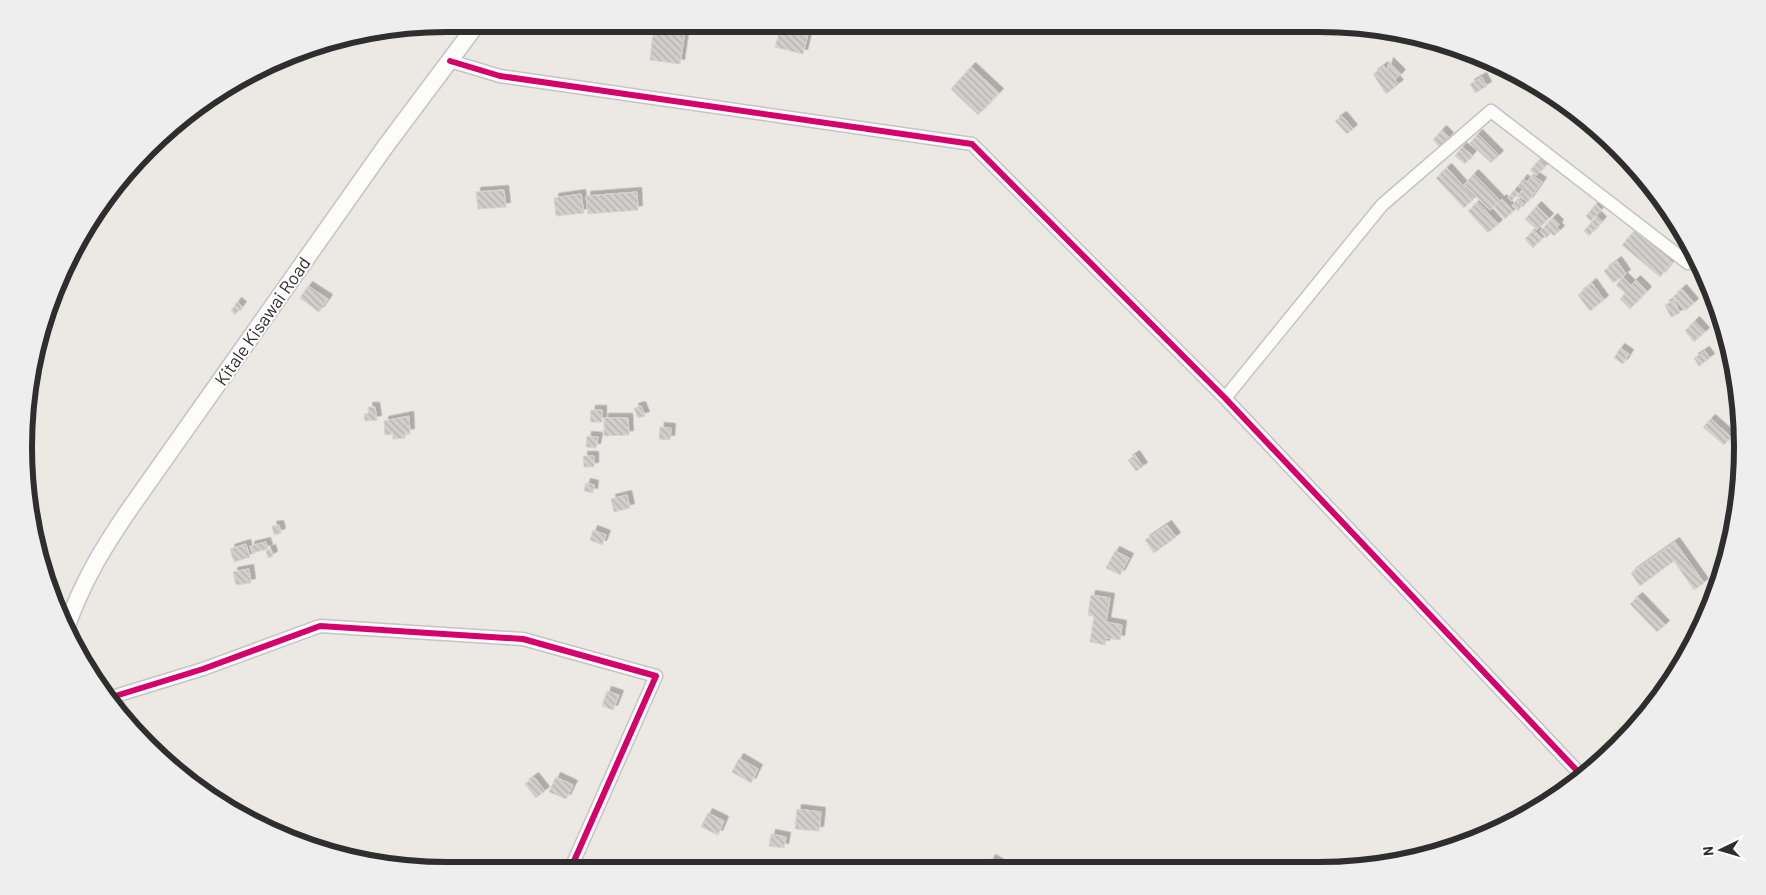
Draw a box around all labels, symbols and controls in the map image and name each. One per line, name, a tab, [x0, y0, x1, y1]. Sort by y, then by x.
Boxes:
street label: Kitale Kisawai Road	[209, 252, 315, 390]
north arrow	[1696, 825, 1746, 875]
text: N	[1699, 846, 1716, 857]

